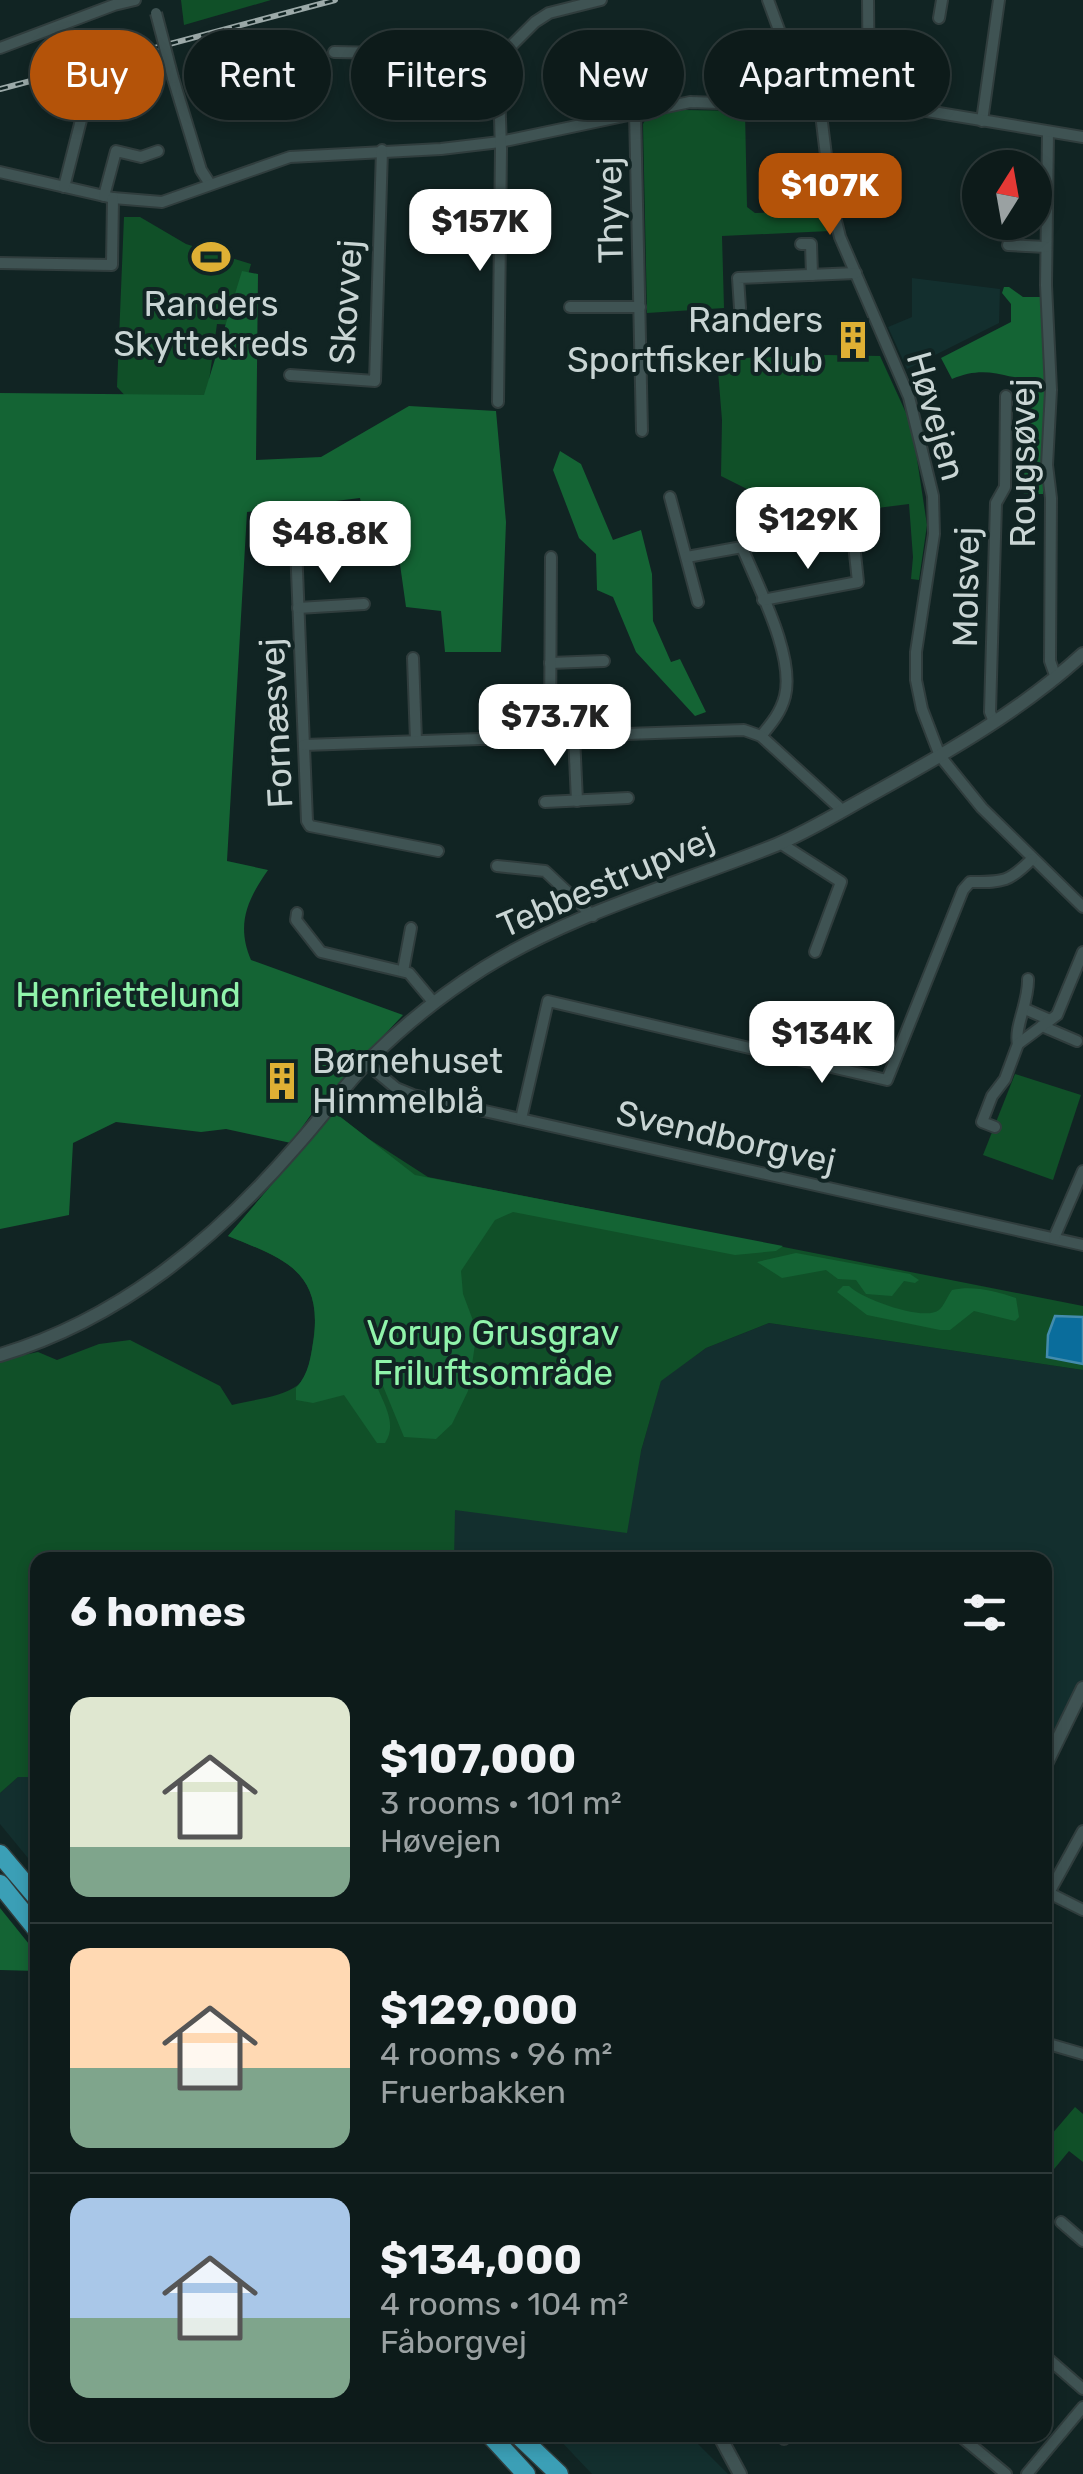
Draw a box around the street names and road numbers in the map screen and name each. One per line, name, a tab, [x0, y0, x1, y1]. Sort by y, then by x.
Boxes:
street label: Thyvej	[588, 156, 632, 264]
street label: Skovvej	[321, 238, 371, 366]
street label: Høvejen	[898, 347, 974, 485]
street label: Rougsøvej	[1002, 378, 1044, 548]
street label: Molsvej	[944, 526, 988, 648]
street label: Fornæsvej	[251, 637, 301, 809]
street label: Tebbestrupvej	[491, 818, 721, 946]
street label: Svendborgvej	[612, 1091, 840, 1183]

